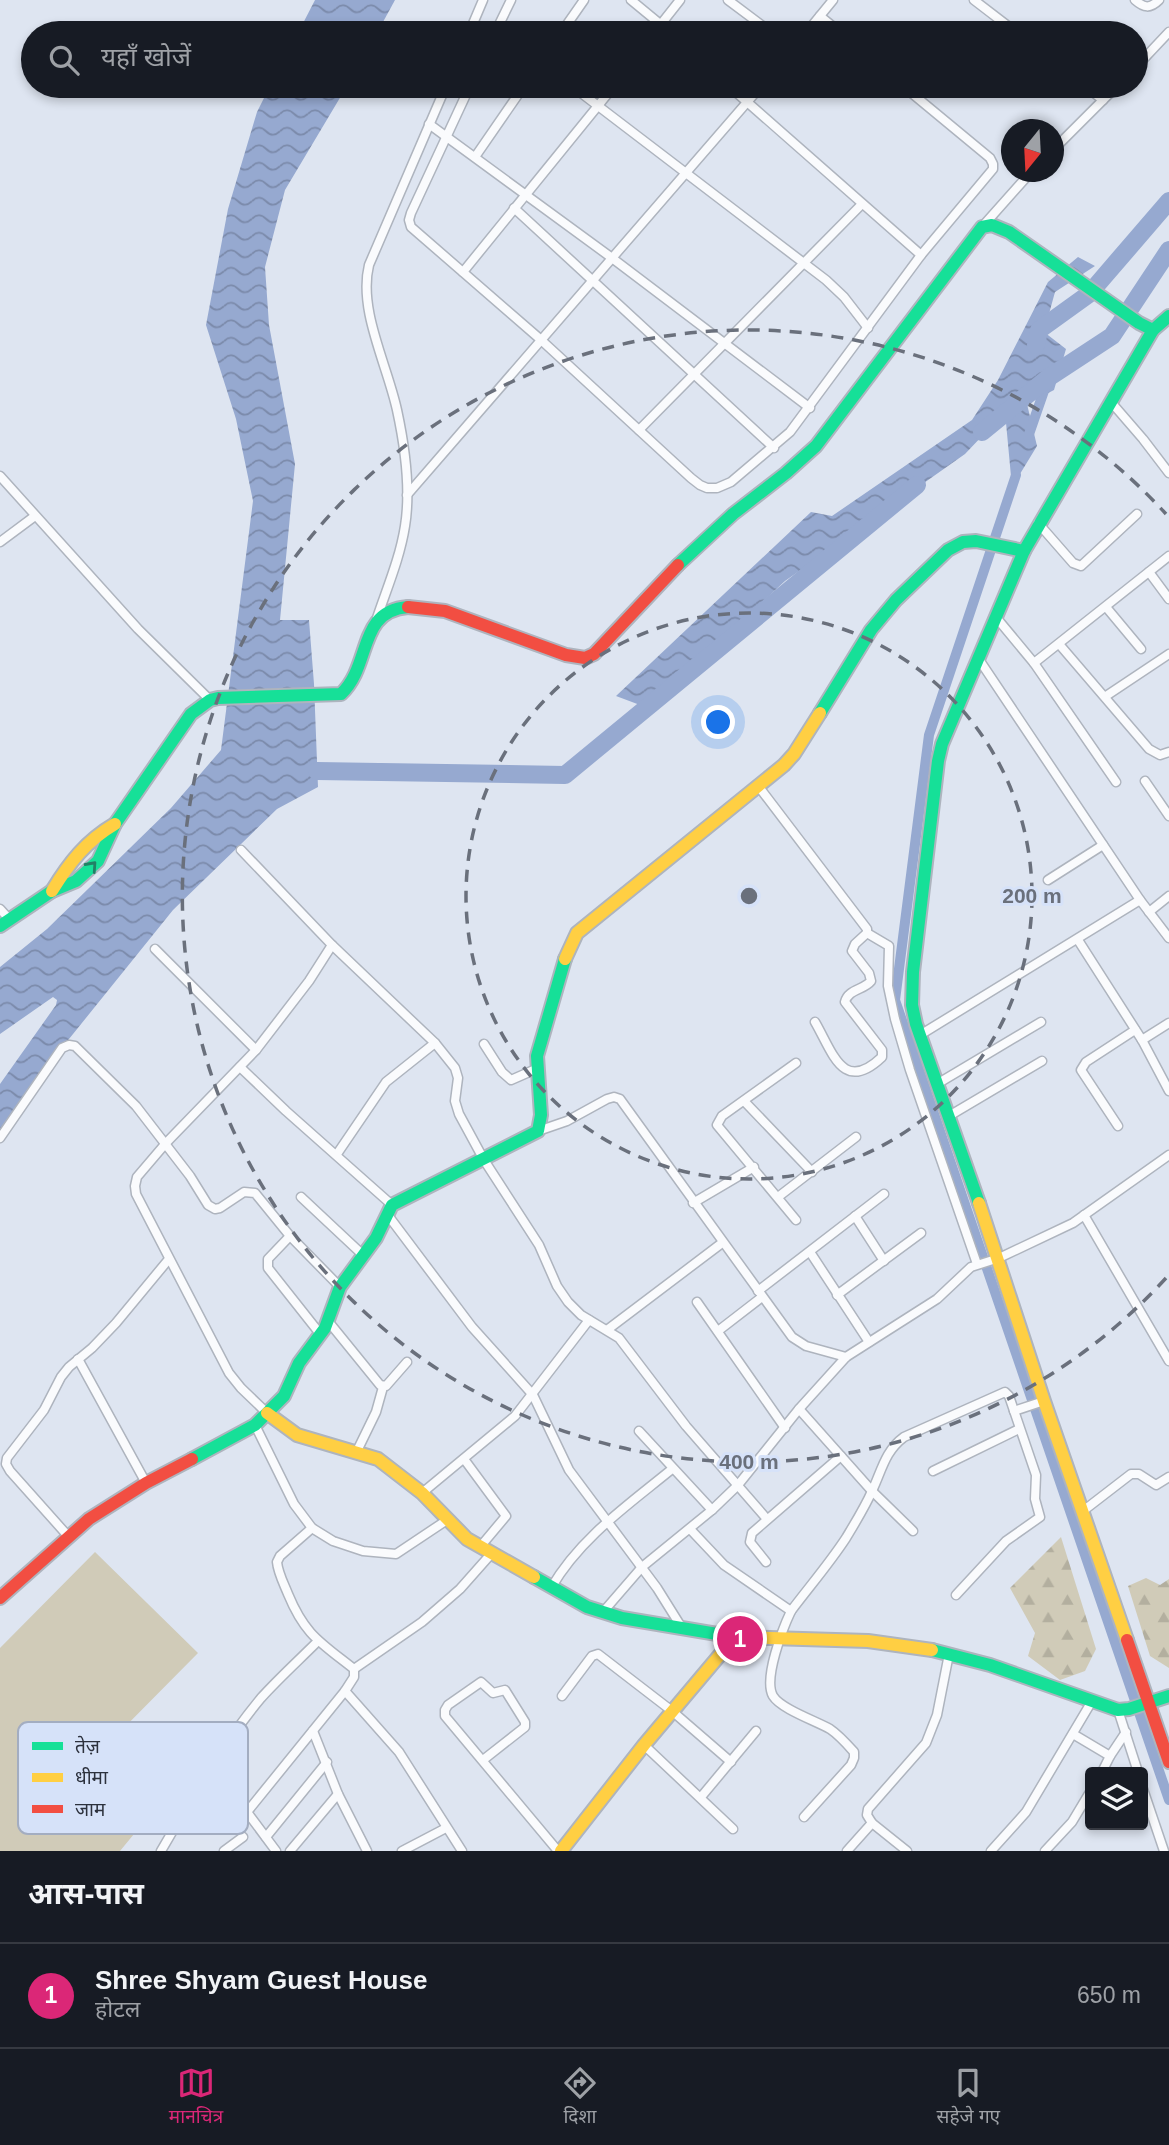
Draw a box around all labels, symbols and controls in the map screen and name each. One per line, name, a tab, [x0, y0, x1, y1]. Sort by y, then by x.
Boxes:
search box	[21, 21, 1148, 98]
icon: search	[45, 41, 83, 79]
text: यहाँ खोजें	[101, 42, 191, 72]
north arrow	[1001, 119, 1064, 182]
your location	[701, 705, 735, 739]
one-way arrow	[84, 861, 96, 874]
centre of rings	[737, 884, 761, 908]
text: 200 m	[1002, 884, 1062, 907]
text: 400 m	[719, 1450, 779, 1473]
pin: 1	[717, 1613, 763, 1665]
legend	[18, 1722, 248, 1834]
text: तेज़	[75, 1735, 101, 1757]
text: धीमा	[75, 1767, 109, 1788]
map controls	[1085, 1767, 1148, 1830]
button: layers	[1085, 1767, 1148, 1830]
text: जाम	[75, 1799, 106, 1820]
text: आस-पास	[28, 1877, 144, 1910]
text: Shree Shyam Guest House	[95, 1965, 427, 1995]
text: 1	[45, 1982, 57, 2008]
text: 650 m	[1077, 1982, 1141, 2008]
text: होटल	[95, 1996, 140, 2022]
tab: मानचित्र	[169, 2064, 223, 2131]
tab: दिशा	[561, 2064, 599, 2131]
tab: सहेजे गए	[937, 2064, 1000, 2131]

